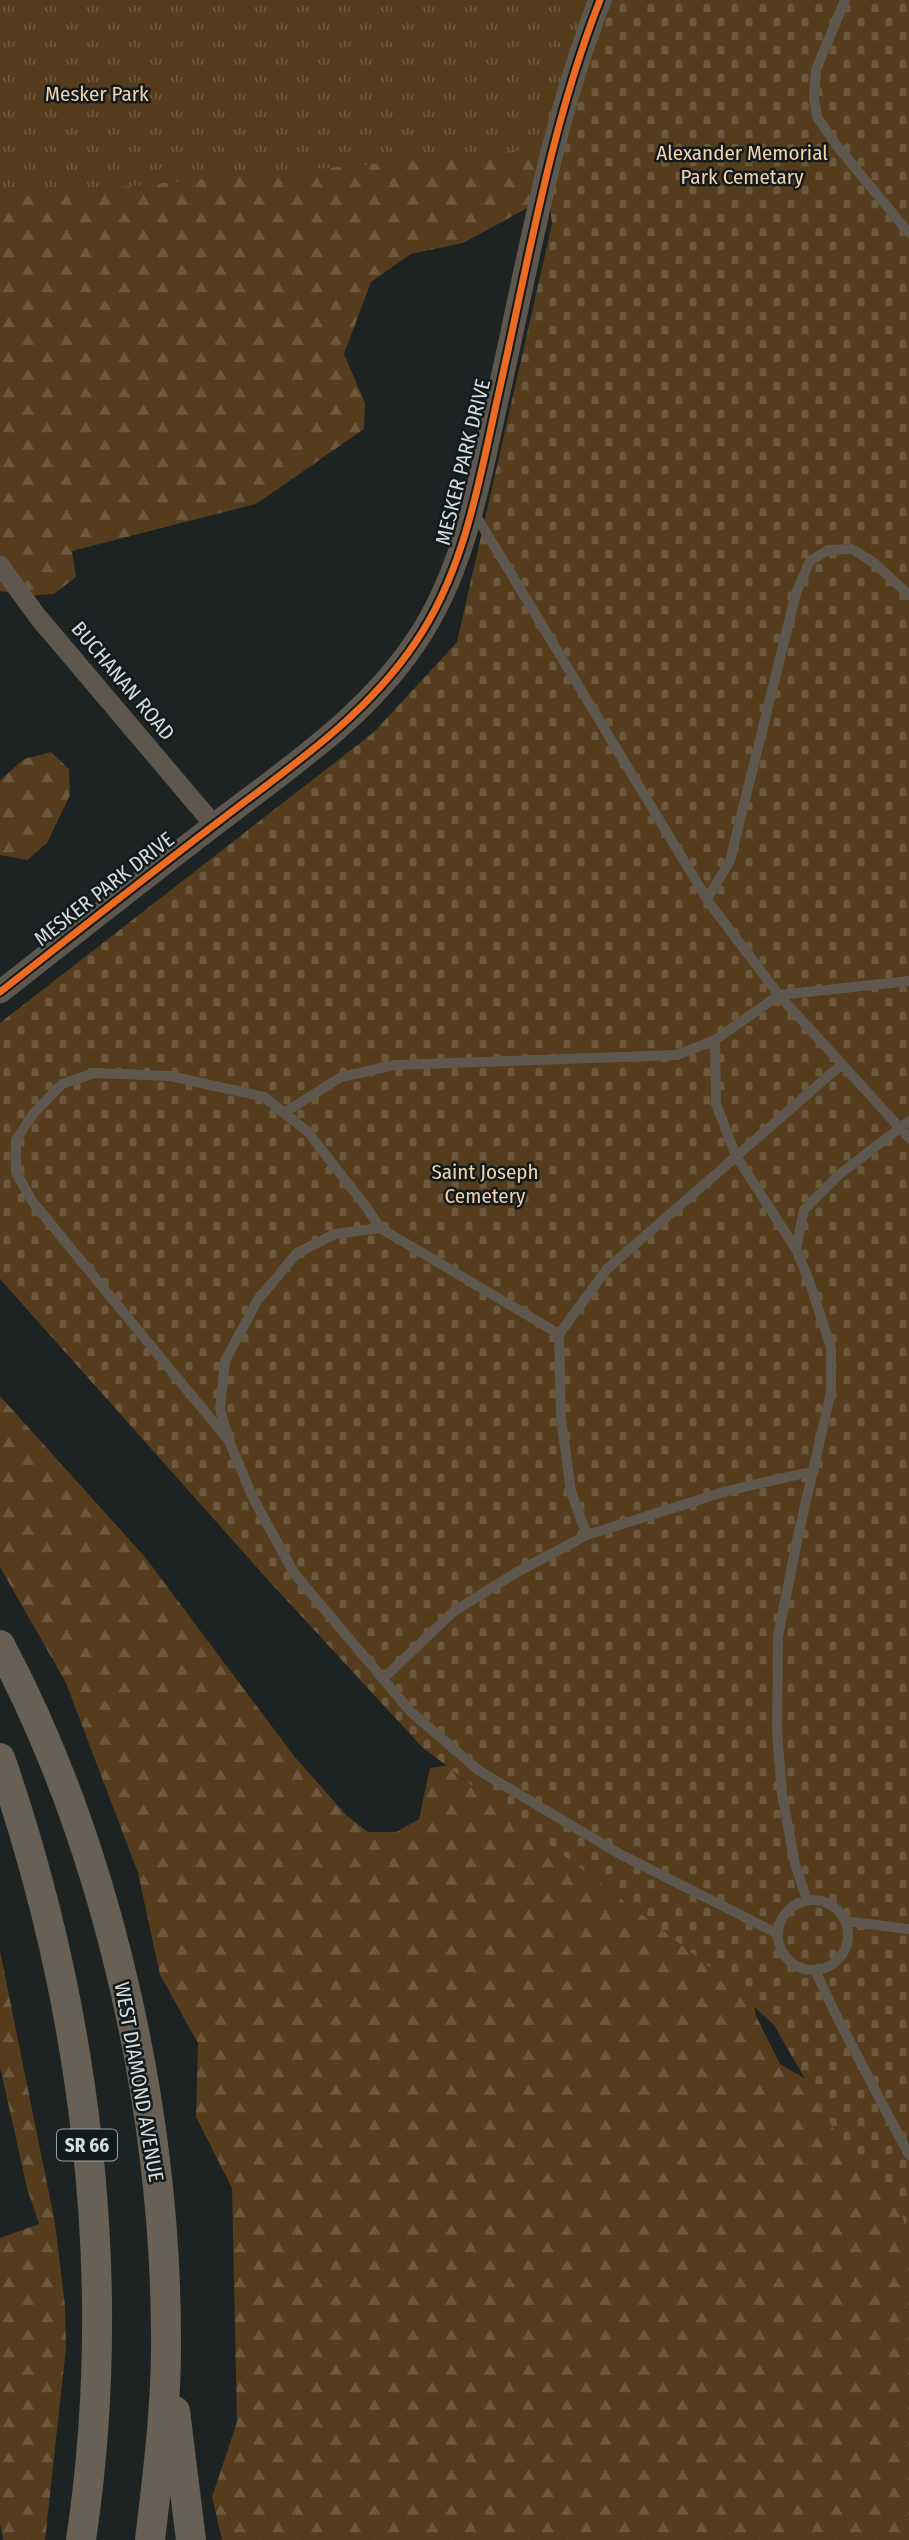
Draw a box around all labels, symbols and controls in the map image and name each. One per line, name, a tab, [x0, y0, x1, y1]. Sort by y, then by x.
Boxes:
park label: Mesker Park	[45, 81, 149, 107]
park label: Alexander Memorial Park Cemetary	[656, 140, 828, 190]
street label: MESKER PARK DRIVE	[430, 376, 496, 548]
street label: BUCHANAN ROAD	[66, 616, 180, 746]
street label: MESKER PARK DRIVE	[29, 826, 179, 952]
park label: Saint Joseph Cemetery	[431, 1159, 539, 1209]
street label: WEST DIAMOND AVENUE	[109, 1980, 169, 2184]
road number: SR 66	[57, 2130, 117, 2160]

